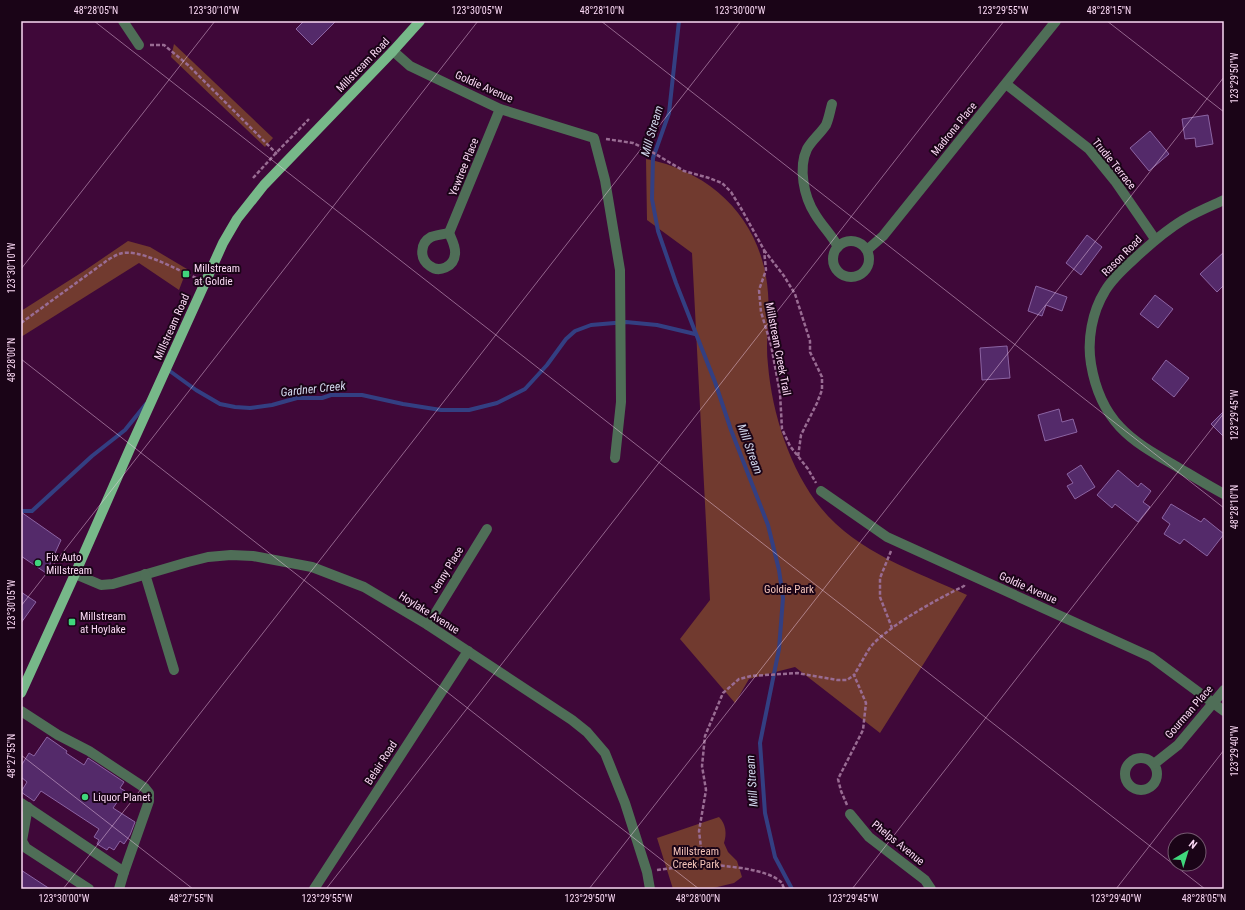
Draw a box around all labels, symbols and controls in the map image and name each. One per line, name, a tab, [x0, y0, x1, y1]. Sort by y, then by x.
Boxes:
text: 48°28'05"N	[74, 5, 118, 16]
text: 123°30'10"W	[189, 5, 240, 16]
text: 123°30'05"W	[452, 5, 503, 16]
text: 48°28'10"N	[580, 5, 624, 16]
text: 123°30'00"W	[715, 5, 766, 16]
text: 123°29'55"W	[978, 5, 1029, 16]
text: 48°28'15"N	[1087, 5, 1131, 16]
street label: Millstream Road	[334, 35, 392, 95]
text: 123°29'50"W	[1229, 52, 1240, 103]
street label: Goldie Avenue	[453, 68, 515, 106]
street label: Madrona Place	[928, 100, 980, 158]
water label: Mill Stream	[638, 104, 666, 158]
street label: Yewtree Place	[447, 136, 481, 198]
street label: Trudie Terrace	[1090, 136, 1138, 192]
street label: Rason Road	[1099, 233, 1145, 279]
text: 123°30'10"W	[6, 242, 17, 293]
place label: Millstream at Goldie	[194, 262, 240, 288]
marker: Millstream at Goldie	[181, 269, 191, 279]
street label: Millstream Road	[152, 292, 192, 362]
street label: Millstream Creek Trail	[763, 301, 793, 397]
text: 48°28'00"N	[6, 338, 17, 382]
water label: Gardner Creek	[280, 379, 347, 399]
text: 123°29'45"W	[1229, 389, 1240, 440]
water label: Mill Stream	[734, 422, 766, 476]
text: 48°28'10"N	[1229, 485, 1240, 529]
street label: Jenny Place	[428, 544, 466, 596]
place label: Fix Auto Millstream	[46, 551, 92, 577]
marker: Fix Auto Millstream	[33, 558, 43, 568]
street label: Goldie Avenue	[997, 569, 1059, 607]
text: 123°30'05"W	[6, 579, 17, 630]
park label: Goldie Park	[764, 583, 814, 596]
street label: Hoylake Avenue	[396, 589, 462, 637]
place label: Millstream at Hoylake	[80, 610, 126, 636]
marker: Millstream at Hoylake	[67, 617, 77, 627]
street label: Gourman Place	[1162, 683, 1216, 741]
text: 123°29'40"W	[1229, 725, 1240, 776]
text: 48°27'55"N	[6, 734, 17, 778]
street label: Belair Road	[362, 739, 400, 787]
water label: Mill Stream	[743, 754, 761, 808]
place label: Liquor Planet	[93, 791, 151, 804]
marker: Liquor Planet	[80, 792, 90, 802]
street label: Phelps Avenue	[869, 818, 927, 868]
north arrow	[1167, 832, 1207, 872]
text: N	[1186, 837, 1200, 852]
park label: Millstream Creek Park	[673, 845, 719, 871]
text: 123°30'00"W	[39, 893, 90, 904]
text: 48°27'55"N	[169, 893, 213, 904]
text: 123°29'55"W	[302, 893, 353, 904]
text: 123°29'50"W	[565, 893, 616, 904]
text: 48°28'00"N	[676, 893, 720, 904]
text: 123°29'45"W	[828, 893, 879, 904]
text: 123°29'40"W	[1091, 893, 1142, 904]
text: 48°28'05"N	[1182, 893, 1226, 904]

